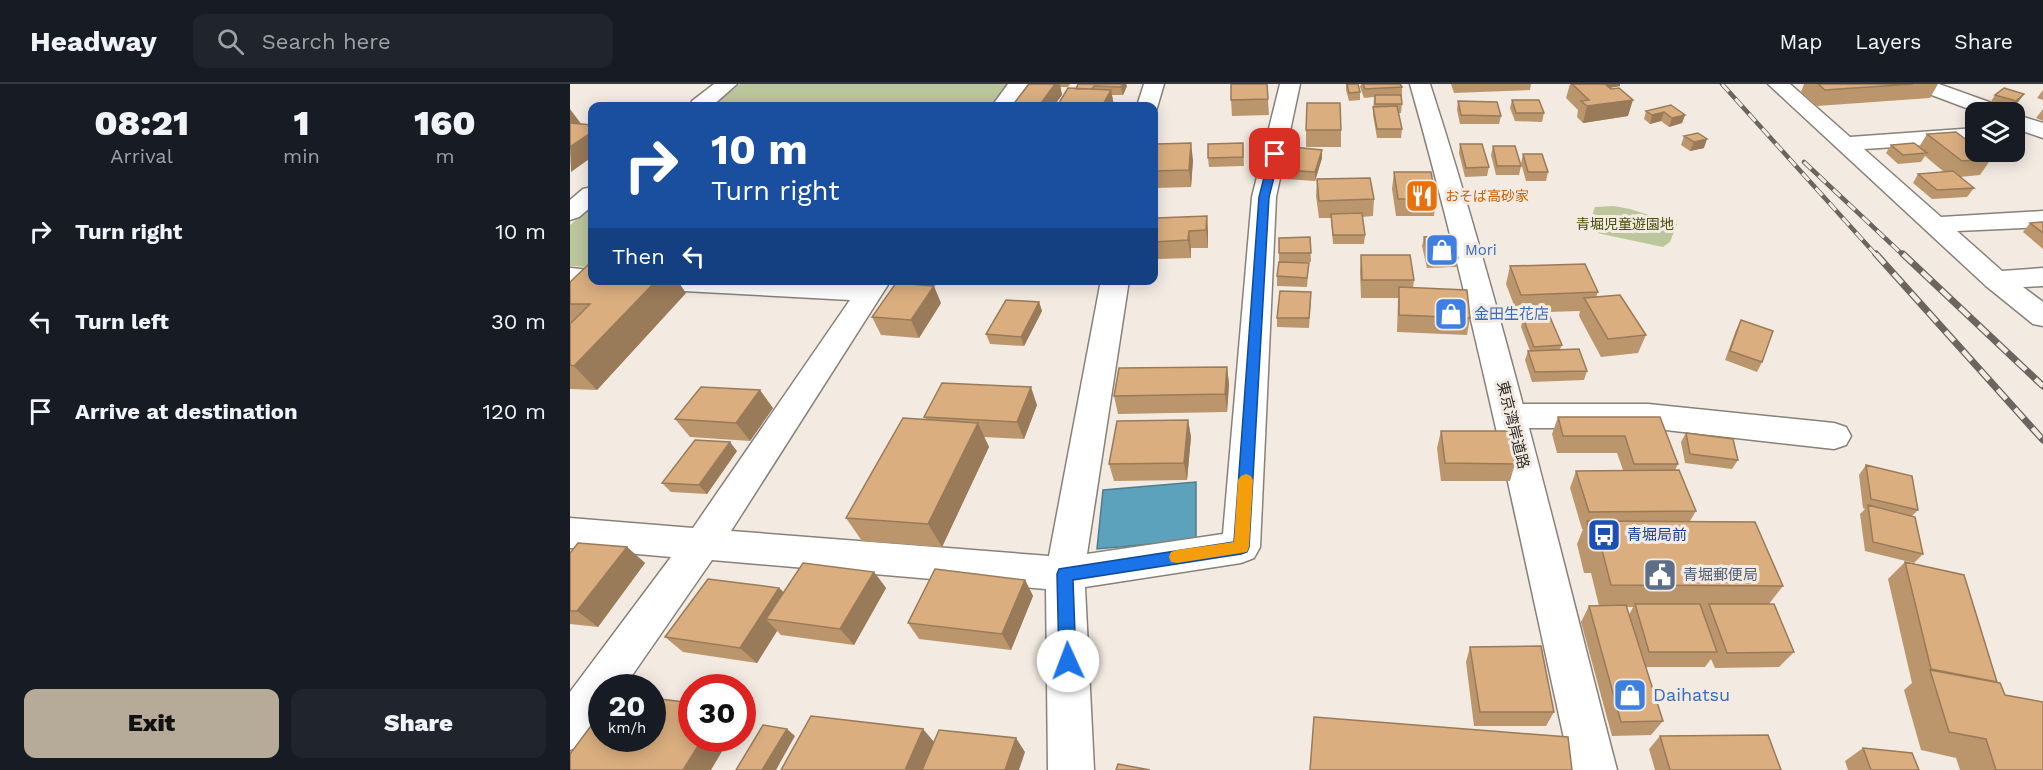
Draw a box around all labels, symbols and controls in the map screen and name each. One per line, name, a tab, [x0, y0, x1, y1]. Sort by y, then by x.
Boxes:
search box	[193, 14, 613, 68]
text: Headway	[30, 25, 157, 58]
icon: search	[214, 25, 247, 58]
text: Search here	[262, 29, 391, 54]
text: Map	[1779, 29, 1822, 54]
text: Layers	[1855, 29, 1921, 54]
text: Share	[1954, 29, 2013, 54]
text: 08:21	[94, 102, 189, 144]
text: 1	[293, 102, 310, 144]
text: 160	[414, 102, 476, 144]
map controls	[1965, 102, 2025, 162]
button: layers	[1965, 102, 2025, 162]
text: 10 m	[711, 125, 808, 174]
icon: right	[612, 126, 690, 204]
pin	[1249, 128, 1300, 179]
icon: arrive	[1258, 137, 1291, 170]
text: Arrival	[110, 144, 173, 168]
text: min	[283, 144, 320, 168]
text: m	[435, 144, 454, 168]
text: Turn right	[711, 175, 840, 207]
restaurant icon: おそば高砂家	[1404, 178, 1440, 214]
place label: おそば高砂家	[1445, 188, 1529, 204]
icon: right	[24, 215, 57, 248]
park label: 青堀児童遊園地	[1576, 216, 1674, 232]
text: Turn right	[75, 219, 182, 244]
text: 10 m	[495, 219, 546, 244]
shop icon: Mori	[1424, 232, 1460, 268]
icon: left	[677, 240, 710, 273]
place label: Mori	[1465, 241, 1497, 259]
text: Then	[612, 244, 665, 269]
shop icon: 金田生花店	[1433, 296, 1469, 332]
icon: left	[24, 305, 57, 338]
place label: 金田生花店	[1474, 305, 1549, 323]
text: Turn left	[75, 309, 169, 334]
text: 30 m	[491, 309, 546, 334]
street label: 東京湾岸道路	[1493, 379, 1533, 471]
icon: arrive	[24, 395, 57, 428]
text: Arrive at destination	[75, 399, 298, 424]
text: 120 m	[482, 399, 546, 424]
bus stop icon: 青堀局前	[1586, 517, 1622, 553]
place label: 青堀局前	[1627, 526, 1687, 544]
public building icon: 青堀郵便局	[1642, 557, 1678, 593]
place label: 青堀郵便局	[1683, 566, 1758, 584]
position arrow	[1036, 629, 1100, 693]
speed limit sign: 30	[678, 674, 756, 752]
shop icon: Daihatsu	[1612, 677, 1648, 713]
place label: Daihatsu	[1653, 684, 1730, 705]
text: 20	[608, 688, 646, 723]
button: Exit	[24, 689, 279, 758]
button: Share	[291, 689, 546, 758]
text: km/h	[608, 719, 646, 737]

